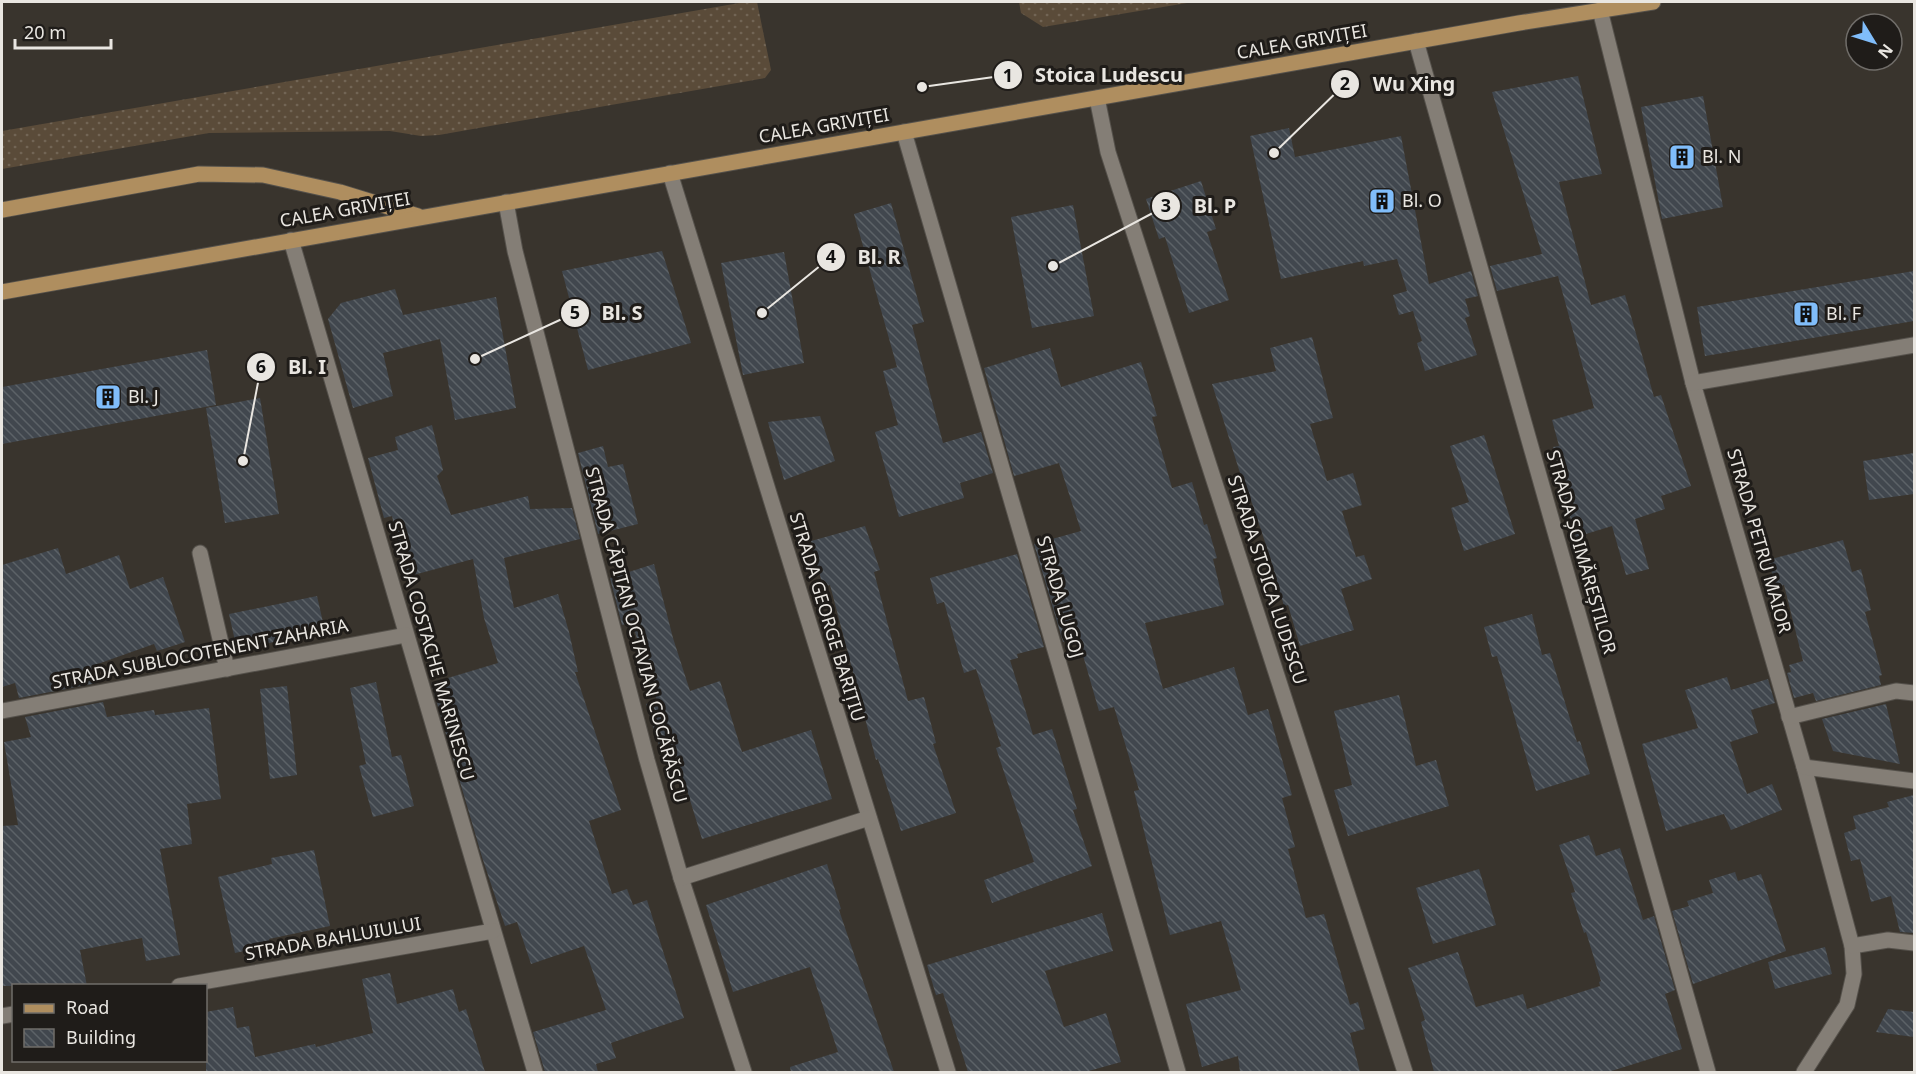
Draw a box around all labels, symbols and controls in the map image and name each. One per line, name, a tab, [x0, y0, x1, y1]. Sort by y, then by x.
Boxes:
scale bar	[15, 12, 111, 50]
north arrow	[1844, 12, 1904, 72]
street label: CALEA GRIVIȚEI	[1235, 18, 1369, 64]
text: 20 m	[24, 20, 66, 44]
text: N	[1873, 39, 1898, 63]
callout: Stoica Ludescu	[993, 56, 1194, 94]
text: Stoica Ludescu	[1035, 61, 1183, 88]
text: 1	[1003, 63, 1013, 87]
callout: Wu Xing	[1330, 65, 1467, 103]
text: Wu Xing	[1373, 70, 1455, 97]
text: 2	[1340, 71, 1350, 95]
street label: CALEA GRIVIȚEI	[757, 102, 891, 148]
building icon: Bl. N	[1667, 142, 1697, 172]
place label: Bl. N	[1702, 144, 1742, 168]
street label: CALEA GRIVIȚEI	[278, 186, 412, 232]
building icon: Bl. O	[1367, 186, 1397, 216]
callout: Bl. P	[1151, 187, 1248, 225]
place label: Bl. O	[1402, 188, 1442, 212]
text: Bl. P	[1194, 192, 1236, 219]
text: 3	[1161, 193, 1171, 217]
callout: Bl. R	[816, 238, 913, 276]
text: Bl. R	[857, 243, 901, 270]
text: 4	[826, 244, 836, 268]
callout: Bl. S	[560, 294, 655, 332]
text: Bl. S	[601, 299, 643, 326]
building icon: Bl. F	[1791, 299, 1821, 329]
text: 5	[570, 300, 580, 324]
place label: Bl. F	[1826, 301, 1861, 325]
callout: Bl. I	[246, 348, 338, 386]
text: Bl. I	[288, 353, 326, 380]
text: 6	[256, 354, 266, 378]
building icon: Bl. J	[93, 382, 123, 412]
place label: Bl. J	[128, 384, 159, 408]
street label: STRADA PETRU MAIOR	[1722, 446, 1798, 636]
street label: STRADA ȘOIMĂREȘTILOR	[1541, 447, 1623, 656]
street label: STRADA CĂPITAN OCTAVIAN COCĂRĂSCU	[580, 464, 693, 805]
street label: STRADA STOICA LUDESCU	[1223, 472, 1313, 687]
street label: STRADA GEORGE BARIȚIU	[785, 509, 871, 724]
street label: STRADA COSTACHE MARINESCU	[383, 518, 481, 783]
street label: STRADA LUGOJ	[1032, 533, 1090, 661]
street label: STRADA SUBLOCOTENENT ZAHARIA	[50, 612, 351, 694]
street label: STRADA BAHLUIULUI	[243, 911, 423, 965]
legend	[12, 984, 207, 1062]
text: Road	[66, 995, 109, 1019]
text: Building	[66, 1025, 136, 1049]

